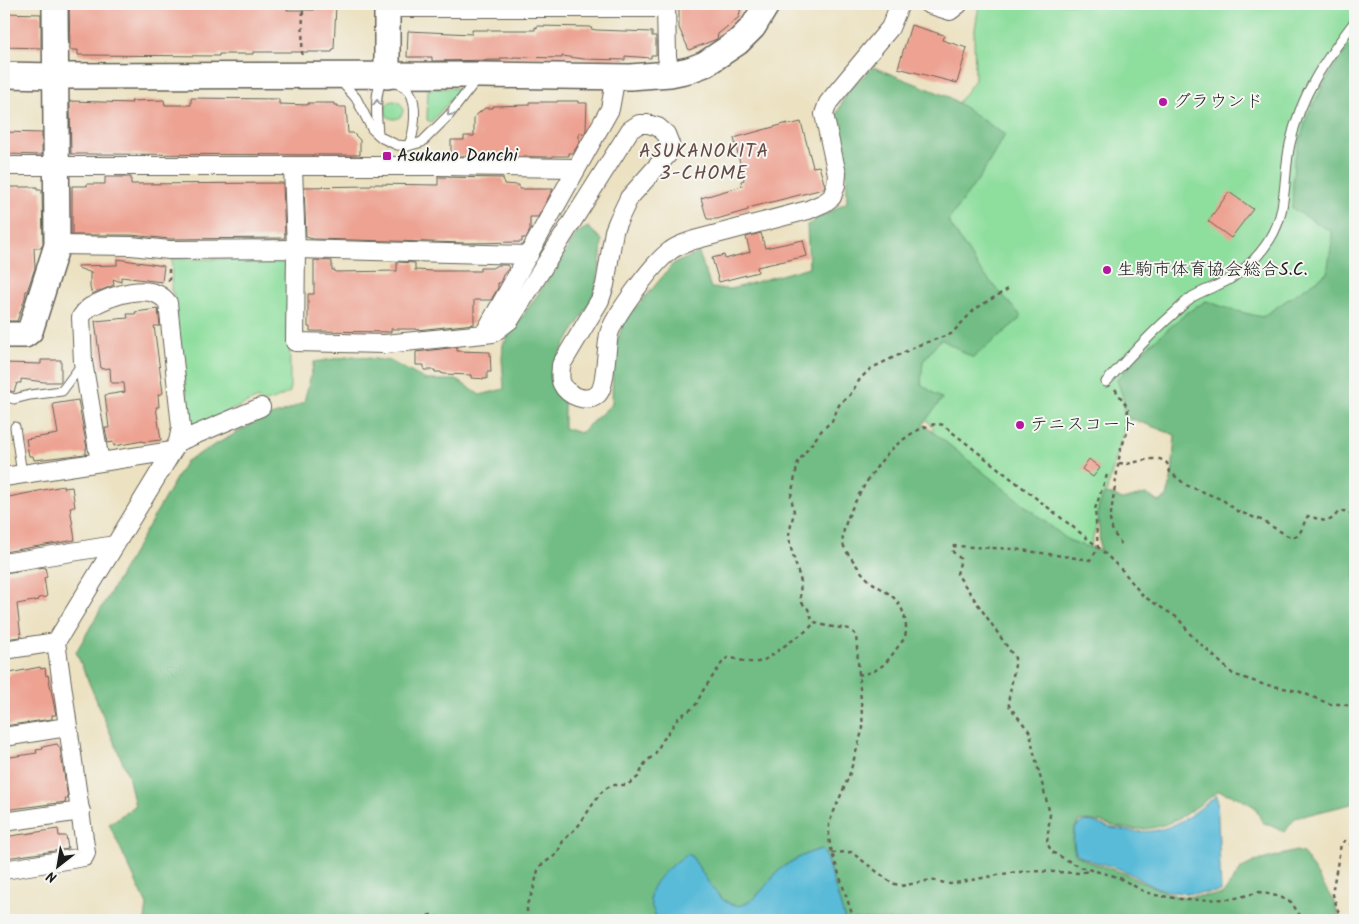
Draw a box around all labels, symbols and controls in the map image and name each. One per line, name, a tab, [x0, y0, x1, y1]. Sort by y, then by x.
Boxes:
place label: グラウンド	[1173, 88, 1263, 117]
marker: グラウンド	[1157, 96, 1169, 108]
one-way arrow	[372, 99, 382, 106]
one-way arrow	[447, 107, 456, 116]
district label: ASUKANOKITA 3-CHOME	[639, 137, 769, 189]
place label: Asukano Danchi	[397, 142, 518, 171]
marker: Asukano Danchi	[381, 150, 393, 162]
place label: 生駒市体育協会総合S.C.	[1117, 256, 1308, 285]
marker: 生駒市体育協会総合S.C.	[1101, 264, 1113, 276]
place label: テニスコート	[1030, 411, 1138, 440]
marker: テニスコート	[1014, 419, 1026, 431]
north arrow	[32, 842, 82, 892]
text: N	[42, 864, 61, 888]

